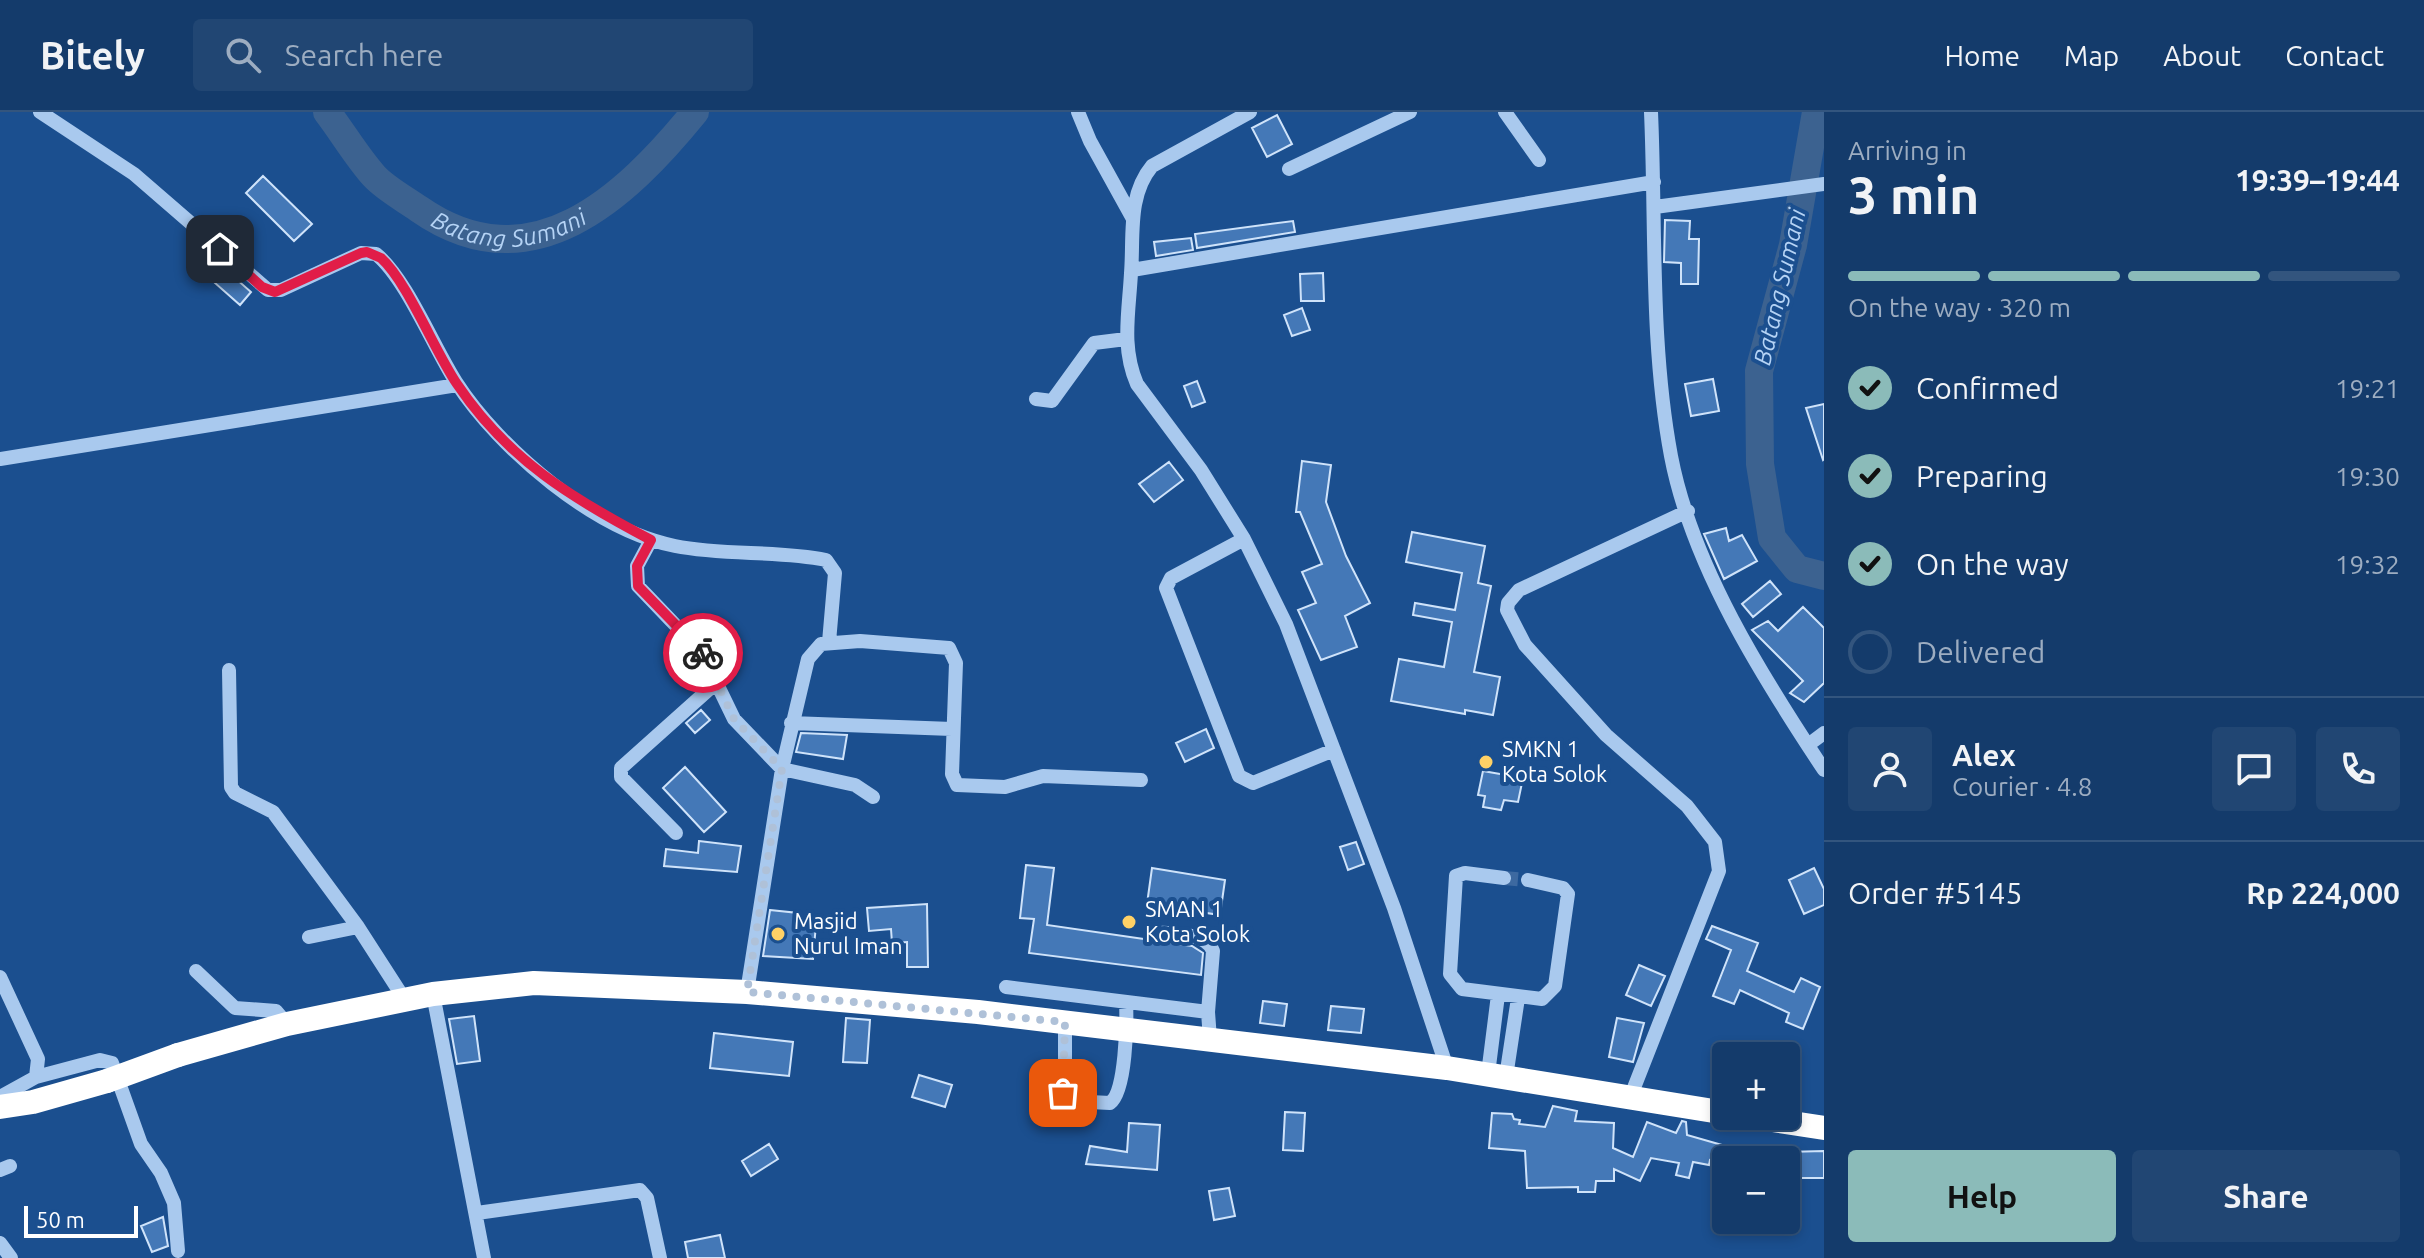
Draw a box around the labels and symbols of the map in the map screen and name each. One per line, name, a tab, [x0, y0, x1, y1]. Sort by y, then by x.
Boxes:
water label: Batang Sumani	[427, 203, 592, 252]
water label: Batang Sumani	[1748, 205, 1811, 368]
pin	[186, 215, 254, 283]
courier	[663, 613, 743, 693]
place label: SMKN 1 Kota Solok	[1502, 736, 1607, 786]
marker: SMKN 1 Kota Solok	[1477, 753, 1495, 771]
place label: SMAN 1 Kota Solok	[1145, 896, 1250, 946]
place label: Masjid Nurul Iman	[794, 908, 902, 958]
marker: SMAN 1 Kota Solok	[1120, 913, 1138, 931]
marker: Masjid Nurul Iman	[769, 925, 787, 943]
pin	[1029, 1059, 1097, 1127]
scale bar	[24, 1202, 138, 1238]

